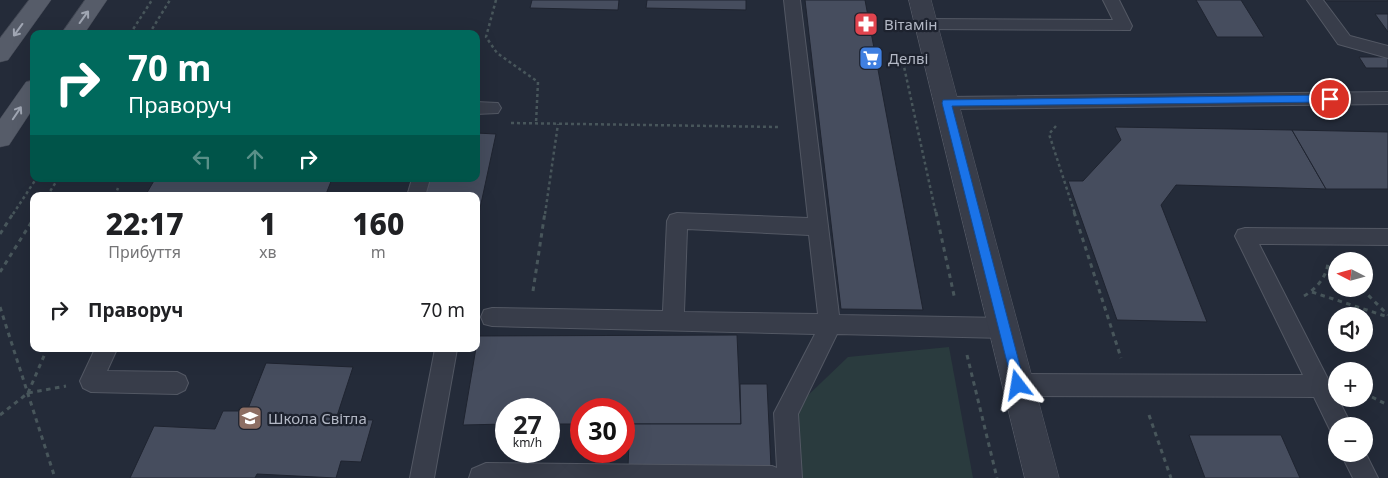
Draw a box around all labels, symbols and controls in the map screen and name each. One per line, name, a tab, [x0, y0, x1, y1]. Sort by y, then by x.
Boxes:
one-way arrow	[79, 10, 89, 24]
pharmacy icon: Вітамін	[853, 11, 879, 37]
place label: Вітамін	[884, 14, 938, 34]
one-way arrow	[13, 23, 23, 37]
text: 70 m	[128, 44, 211, 91]
supermarket icon: Делві	[858, 45, 884, 71]
place label: Делві	[888, 48, 928, 68]
icon: right	[45, 50, 110, 115]
pin	[1309, 78, 1351, 120]
icon: arrive	[1316, 85, 1344, 113]
text: Праворуч	[128, 89, 232, 119]
one-way arrow	[12, 106, 22, 120]
icon: left	[188, 145, 216, 173]
icon: ahead	[241, 145, 269, 173]
icon: right	[294, 145, 322, 173]
text: 22:17	[106, 203, 184, 244]
text: 1	[259, 203, 277, 244]
text: 160	[352, 203, 404, 244]
text: Прибуття	[108, 241, 181, 263]
text: хв	[259, 241, 277, 263]
text: m	[371, 241, 386, 263]
north arrow	[1328, 252, 1372, 298]
map controls	[1328, 252, 1373, 462]
icon: right	[45, 296, 73, 324]
text: Праворуч	[88, 297, 183, 323]
text: 70 m	[421, 297, 465, 323]
button: sound	[1328, 307, 1373, 352]
position arrow	[991, 358, 1043, 410]
button: +	[1328, 362, 1373, 407]
speed limit sign: 30	[570, 398, 635, 463]
school or university icon: Школа Світла	[237, 405, 263, 431]
text: 27	[513, 407, 542, 441]
place label: Школа Світла	[268, 408, 367, 428]
button: −	[1328, 417, 1373, 462]
text: km/h	[513, 434, 542, 451]

